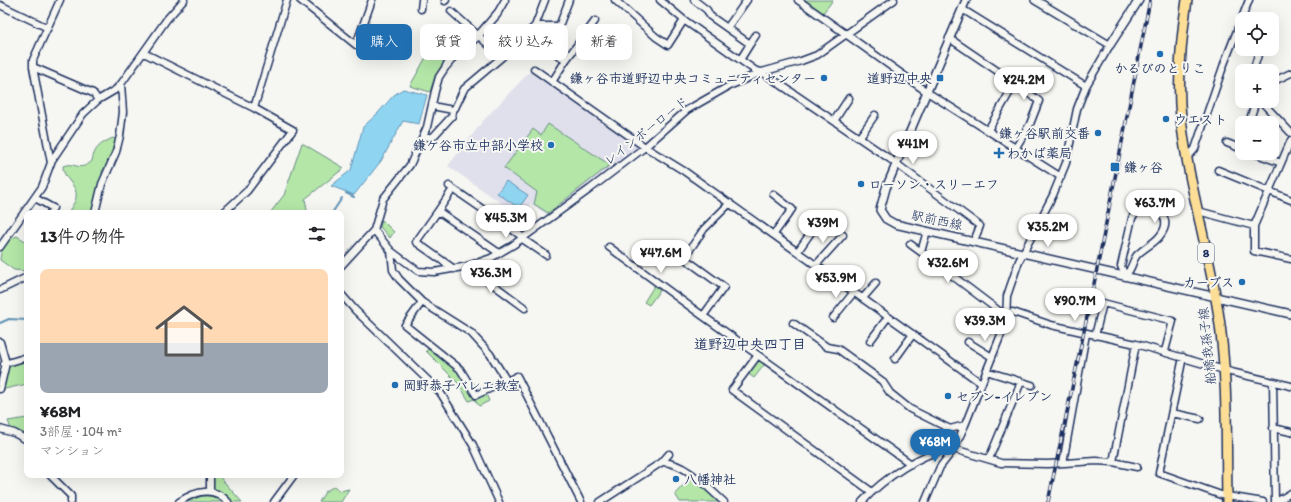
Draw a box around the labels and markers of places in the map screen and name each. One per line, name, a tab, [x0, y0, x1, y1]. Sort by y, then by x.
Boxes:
marker: かるびのとりこ	[1155, 49, 1165, 59]
place label: かるびのとりこ	[1114, 61, 1206, 76]
pin: ¥24.2M	[991, 67, 1057, 101]
place label: 鎌ヶ谷市道野辺中央コミュニティセンター	[570, 71, 816, 86]
place label: 道野辺中央	[867, 71, 932, 86]
marker: 鎌ヶ谷市道野辺中央コミュニティセンター	[819, 73, 829, 83]
marker: 道野辺中央	[935, 73, 945, 83]
place label: ウエスト	[1174, 112, 1227, 127]
marker: ウエスト	[1161, 114, 1171, 124]
place label: 鎌ヶ谷駅前交番	[999, 126, 1090, 141]
marker: 鎌ヶ谷駅前交番	[1093, 128, 1103, 138]
pin: ¥41M	[889, 131, 937, 165]
place label: 鎌ケ谷市立中部小学校	[413, 138, 543, 153]
marker: 鎌ケ谷市立中部小学校	[546, 140, 556, 150]
place label: わかば薬局	[1007, 146, 1072, 161]
marker: わかば薬局	[994, 148, 1004, 158]
place label: 鎌ヶ谷	[1124, 160, 1163, 175]
marker: 鎌ヶ谷	[1109, 161, 1121, 173]
place label: ローソン・スリーエフ	[869, 177, 999, 192]
marker: ローソン・スリーエフ	[856, 179, 866, 189]
pin: ¥63.7M	[1122, 190, 1188, 224]
pin: ¥45.3M	[473, 205, 539, 239]
pin: ¥39M	[799, 210, 847, 244]
pin: ¥35.2M	[1015, 214, 1081, 248]
pin: ¥47.6M	[628, 240, 694, 274]
pin: ¥32.6M	[915, 250, 981, 284]
pin: ¥36.3M	[458, 260, 524, 294]
pin: ¥53.9M	[803, 265, 869, 299]
place label: カーブス	[1183, 275, 1234, 290]
marker: カーブス	[1237, 277, 1247, 287]
pin: ¥90.7M	[1042, 288, 1108, 322]
pin: ¥39.3M	[952, 308, 1018, 342]
place label: 岡野恭子バレエ教室	[403, 378, 520, 393]
marker: 岡野恭子バレエ教室	[390, 380, 400, 390]
place label: セブン-イレブン	[956, 389, 1052, 404]
marker: セブン-イレブン	[943, 391, 953, 401]
pin: ¥68M	[911, 429, 959, 463]
place label: 八幡神社	[684, 472, 736, 487]
marker: 八幡神社	[671, 474, 681, 484]

